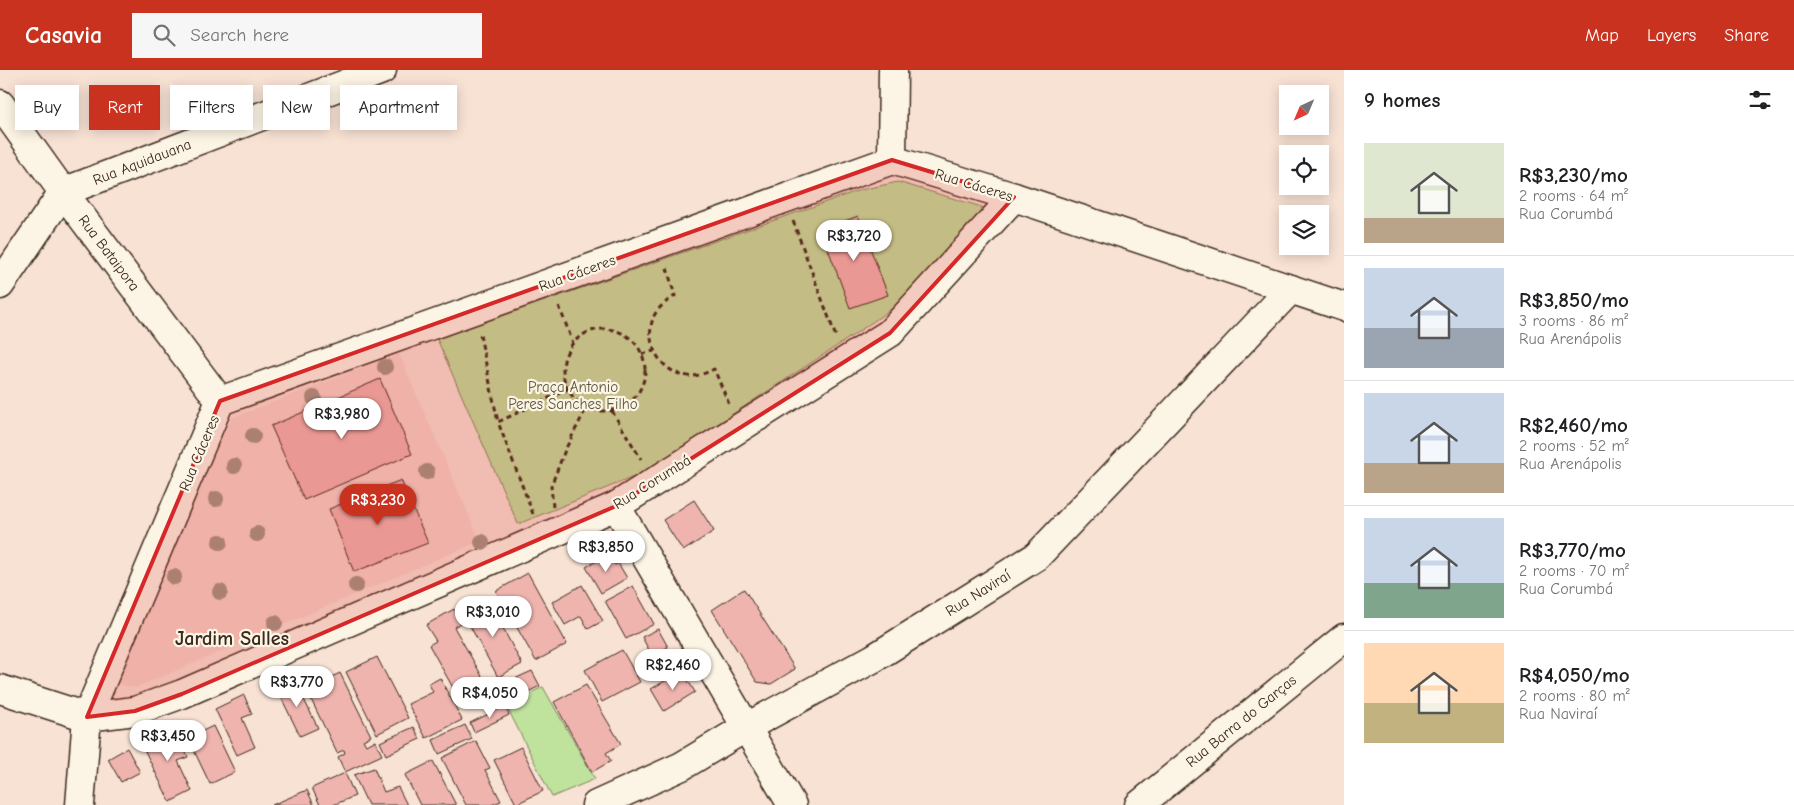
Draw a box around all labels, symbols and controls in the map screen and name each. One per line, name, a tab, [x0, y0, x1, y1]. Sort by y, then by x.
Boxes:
search box	[132, 13, 482, 58]
text: Casavia	[25, 21, 102, 49]
icon: search	[150, 21, 178, 49]
text: Search here	[190, 24, 289, 46]
text: Map	[1585, 25, 1619, 46]
text: Layers	[1647, 25, 1696, 46]
text: Share	[1724, 25, 1769, 46]
chip: Buy	[15, 85, 79, 130]
chip: Rent	[89, 85, 160, 130]
chip: Filters	[170, 85, 253, 130]
chip: New	[263, 85, 330, 130]
chip: Apartment	[340, 85, 457, 130]
north arrow	[1279, 85, 1329, 135]
map controls	[1279, 85, 1329, 255]
icon: filters	[1746, 86, 1774, 114]
text: 9 homes	[1364, 88, 1440, 112]
street label: Rua Aquidauana	[90, 135, 194, 189]
button: locate	[1279, 145, 1329, 195]
icon: home	[1404, 163, 1464, 223]
text: R$3,230/mo	[1519, 163, 1628, 187]
street label: Rua Cáceres	[933, 165, 1015, 205]
text: 2 rooms · 64 m²	[1519, 187, 1628, 205]
button: layers	[1279, 205, 1329, 255]
text: Rua Corumbá	[1519, 205, 1613, 223]
street label: Rua Bataipora	[75, 211, 143, 295]
pin: R$3,720	[808, 220, 900, 262]
text: R$3,720	[827, 227, 881, 245]
street label: Rua Cáceres	[536, 251, 618, 295]
icon: home	[1404, 288, 1464, 348]
text: R$3,850/mo	[1519, 288, 1629, 312]
text: 3 rooms · 86 m²	[1519, 312, 1628, 330]
text: Rua Arenápolis	[1519, 330, 1622, 348]
park label: Praça Antonio Peres Sanches Filho	[508, 378, 638, 413]
pin: R$3,980	[296, 398, 388, 440]
text: R$3,980	[314, 405, 370, 423]
street label: Rua Cáceres	[175, 412, 223, 494]
icon: home	[1404, 413, 1464, 473]
text: R$2,460/mo	[1519, 413, 1628, 437]
text: 2 rooms · 52 m²	[1519, 437, 1629, 455]
street label: Rua Corumbá	[610, 451, 694, 513]
text: Rua Arenápolis	[1519, 455, 1622, 473]
pin: R$3,230	[332, 484, 424, 526]
text: R$3,230	[351, 491, 405, 509]
pin: R$3,850	[560, 530, 652, 573]
text: R$3,850	[578, 538, 634, 556]
icon: home	[1404, 538, 1464, 598]
text: R$3,770/mo	[1519, 538, 1626, 562]
text: 2 rooms · 70 m²	[1519, 562, 1629, 580]
street label: Rua Naviraí	[942, 566, 1014, 620]
text: Rua Corumbá	[1519, 580, 1613, 598]
pin: R$3,010	[447, 596, 539, 638]
text: R$3,010	[466, 603, 520, 621]
district label: Jardim Salles	[175, 627, 289, 650]
pin: R$2,460	[627, 648, 719, 691]
text: R$2,460	[645, 656, 701, 674]
icon: home	[1404, 663, 1464, 723]
text: R$4,050/mo	[1519, 663, 1630, 687]
pin: R$3,770	[251, 666, 343, 708]
street label: Rua Barra do Garças	[1182, 671, 1300, 771]
text: R$3,770	[270, 673, 324, 691]
pin: R$4,050	[444, 676, 536, 719]
text: R$4,050	[462, 684, 518, 702]
text: 2 rooms · 80 m²	[1519, 687, 1630, 705]
text: Rua Naviraí	[1519, 705, 1597, 723]
pin: R$3,450	[122, 720, 214, 762]
text: R$3,450	[140, 727, 196, 745]

